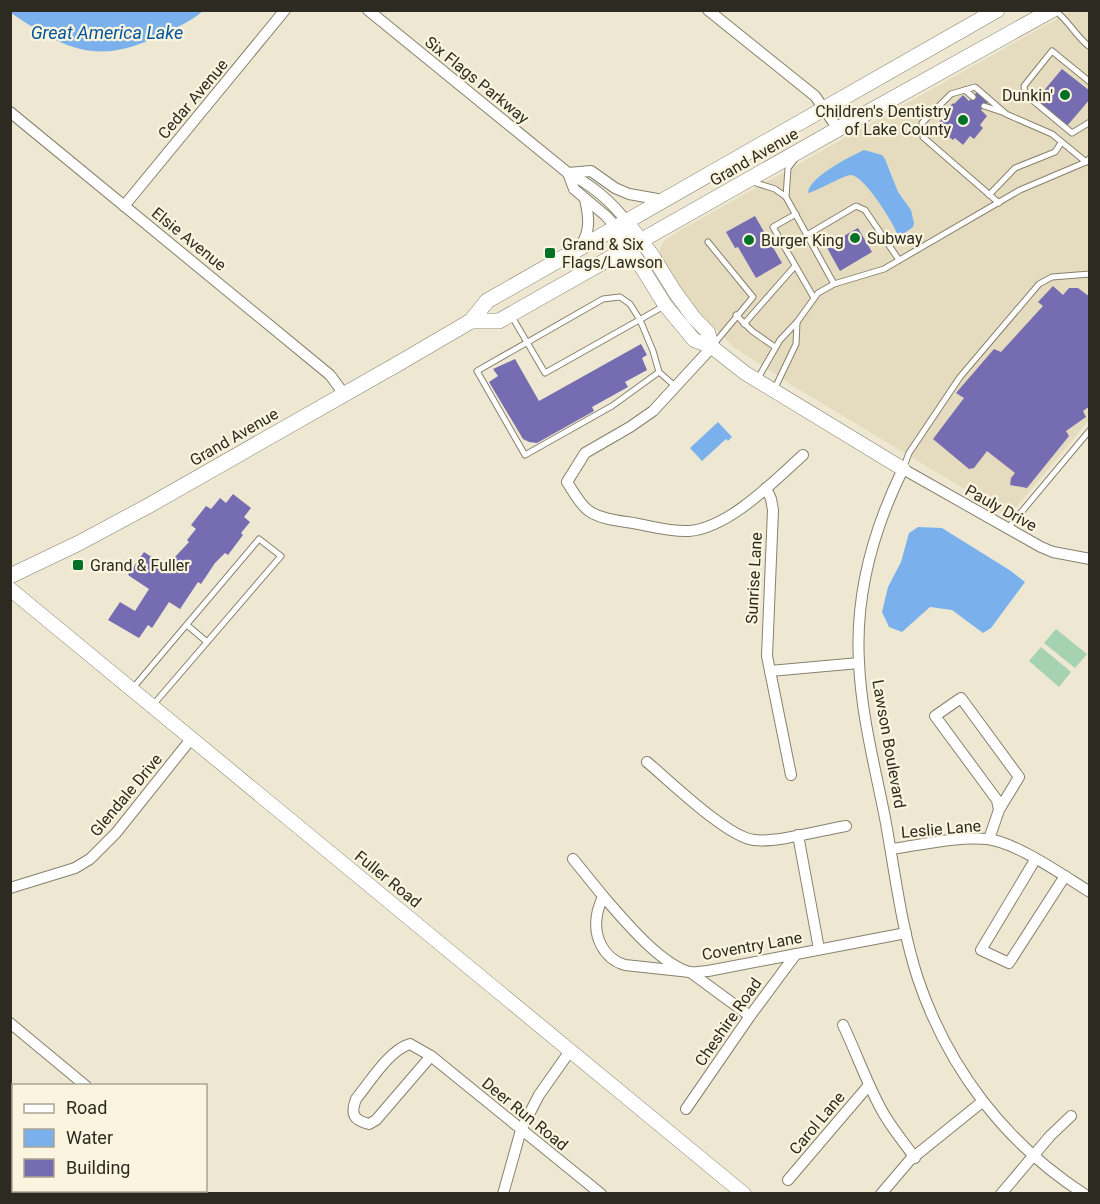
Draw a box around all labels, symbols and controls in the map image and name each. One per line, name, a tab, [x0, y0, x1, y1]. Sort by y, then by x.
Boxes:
water label: Great America Lake	[31, 22, 183, 43]
street label: Six Flags Parkway	[421, 32, 533, 128]
street label: Cedar Avenue	[154, 55, 232, 143]
place label: Dunkin'	[1002, 86, 1053, 105]
marker: Dunkin'	[1058, 88, 1072, 102]
place label: Children's Dentistry of Lake County	[815, 102, 951, 139]
marker: Children's Dentistry of Lake County	[956, 113, 970, 127]
street label: Grand Avenue	[706, 124, 802, 190]
street label: Elsie Avenue	[148, 203, 230, 275]
place label: Subway	[867, 229, 923, 248]
place label: Burger King	[761, 231, 844, 250]
marker: Subway	[848, 231, 862, 245]
marker: Burger King	[742, 233, 756, 247]
place label: Grand & Six Flags/Lawson	[562, 235, 663, 272]
marker: Grand & Six Flags/Lawson	[543, 246, 557, 260]
street label: Grand Avenue	[186, 404, 282, 470]
street label: Pauly Drive	[962, 481, 1040, 535]
street label: Sunrise Lane	[742, 532, 766, 624]
place label: Grand & Fuller	[90, 556, 190, 575]
marker: Grand & Fuller	[71, 558, 85, 572]
street label: Lawson Boulevard	[868, 678, 910, 810]
street label: Glendale Drive	[86, 750, 166, 840]
street label: Leslie Lane	[900, 816, 982, 842]
street label: Fuller Road	[351, 846, 425, 912]
street label: Coventry Lane	[700, 928, 804, 964]
street label: Cheshire Road	[691, 974, 765, 1070]
street label: Deer Run Road	[478, 1074, 572, 1154]
legend	[12, 1084, 207, 1192]
street label: Carol Lane	[785, 1088, 849, 1158]
text: Road	[66, 1097, 107, 1118]
text: Water	[66, 1127, 113, 1148]
text: Building	[66, 1157, 130, 1178]

